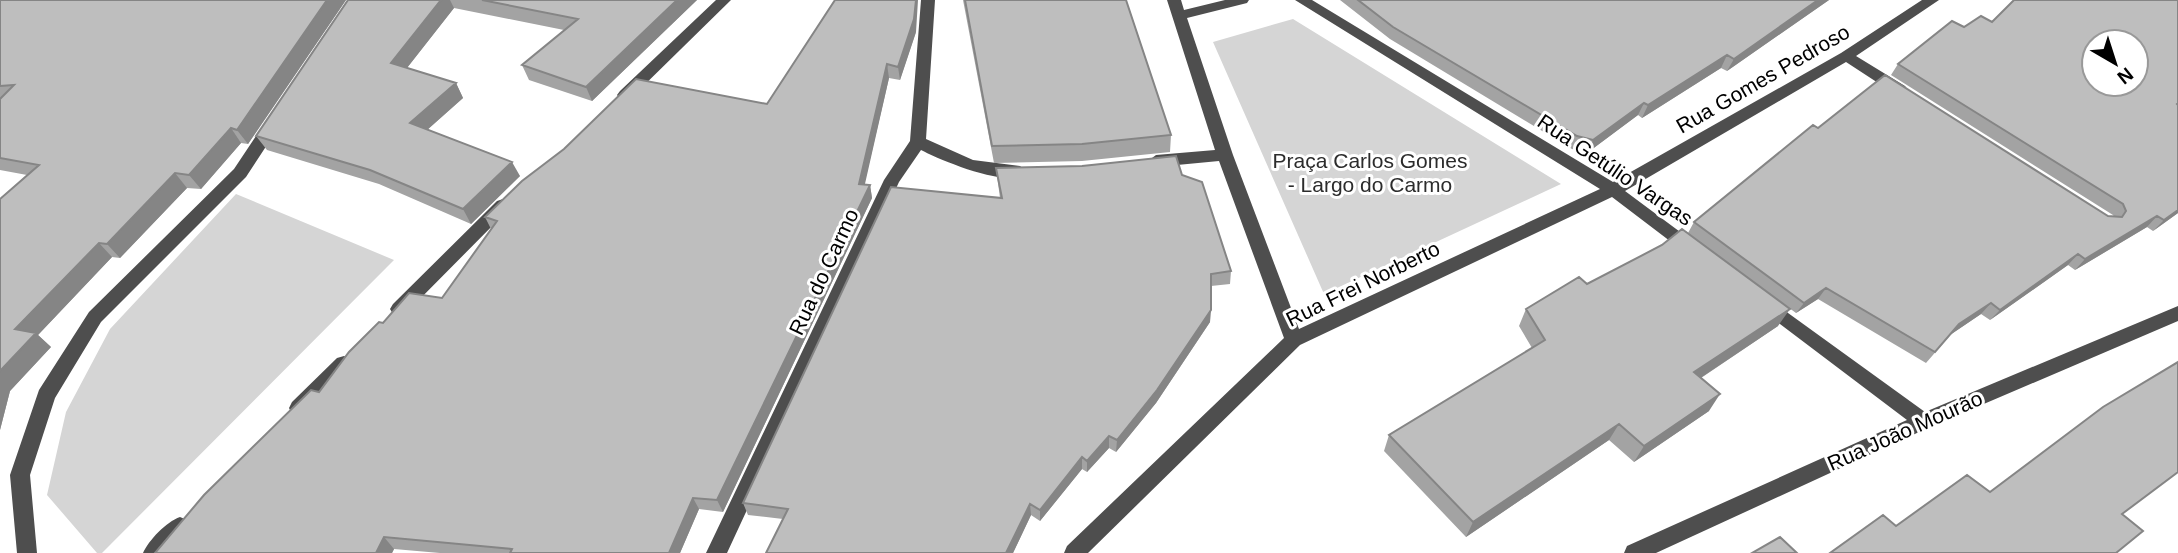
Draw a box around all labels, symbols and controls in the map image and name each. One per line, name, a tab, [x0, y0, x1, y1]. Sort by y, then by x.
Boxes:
street label: Rua Gomes Pedroso	[1672, 20, 1853, 138]
north arrow	[2080, 28, 2150, 98]
text: N	[2113, 63, 2137, 88]
street label: Rua Getúlio Vargas	[1534, 109, 1697, 230]
park label: Praça Carlos Gomes - Largo do Carmo	[1273, 149, 1467, 196]
street label: Rua do Carmo	[784, 205, 863, 339]
street label: Rua Frei Norberto	[1282, 236, 1443, 331]
street label: Rua João Mourão	[1824, 386, 1986, 475]

